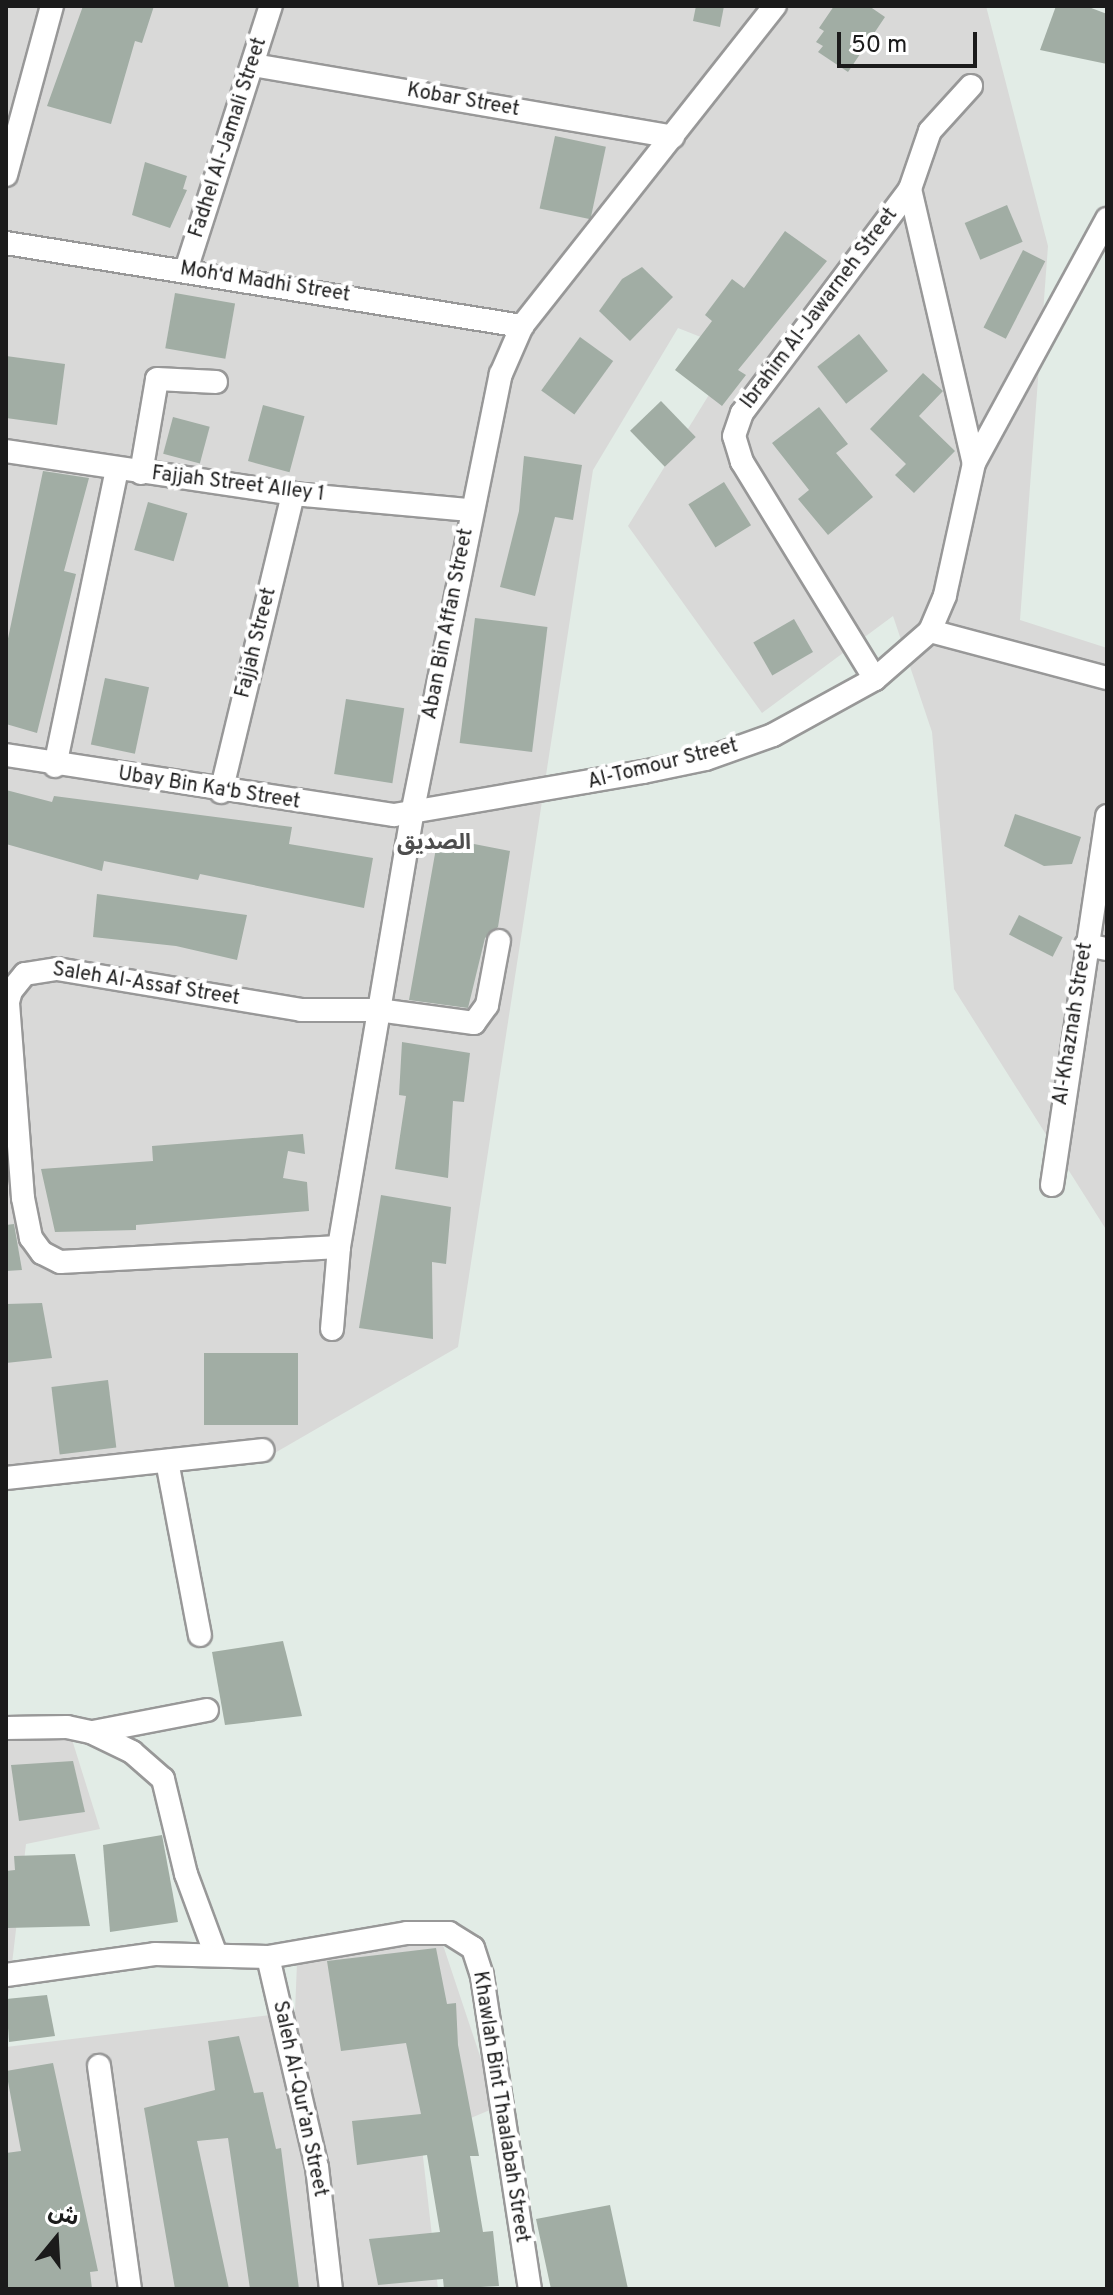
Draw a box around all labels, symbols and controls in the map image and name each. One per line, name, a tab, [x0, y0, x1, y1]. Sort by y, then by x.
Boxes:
scale bar	[841, 16, 981, 66]
text: 50 m	[851, 31, 907, 61]
street label: Fadhel Al-Jamali Street	[185, 35, 273, 241]
street label: Kobar Street	[405, 79, 521, 123]
street label: Ibrahim Al-Jawarneh Street	[736, 203, 904, 415]
street label: Moh‘d Madhi Street	[178, 258, 352, 308]
street label: Fajjah Street Alley 1	[150, 462, 326, 508]
street label: Aban Bin Affan Street	[419, 526, 479, 722]
street label: Fajjah Street	[232, 585, 282, 701]
street label: Al-Tomour Street	[585, 735, 741, 795]
street label: Ubay Bin Ka‘b Street	[116, 763, 302, 815]
district label: الصديق	[397, 831, 471, 857]
street label: Al-Khaznah Street	[1049, 941, 1099, 1107]
street label: Saleh Al-Assaf Street	[50, 958, 242, 1012]
street label: Khawlah Bint Thaalabah Street	[467, 1969, 533, 2245]
street label: Saleh Al-Qur’an Street	[266, 1998, 332, 2200]
text: ش	[45, 2198, 82, 2233]
north arrow	[16, 2199, 96, 2279]

